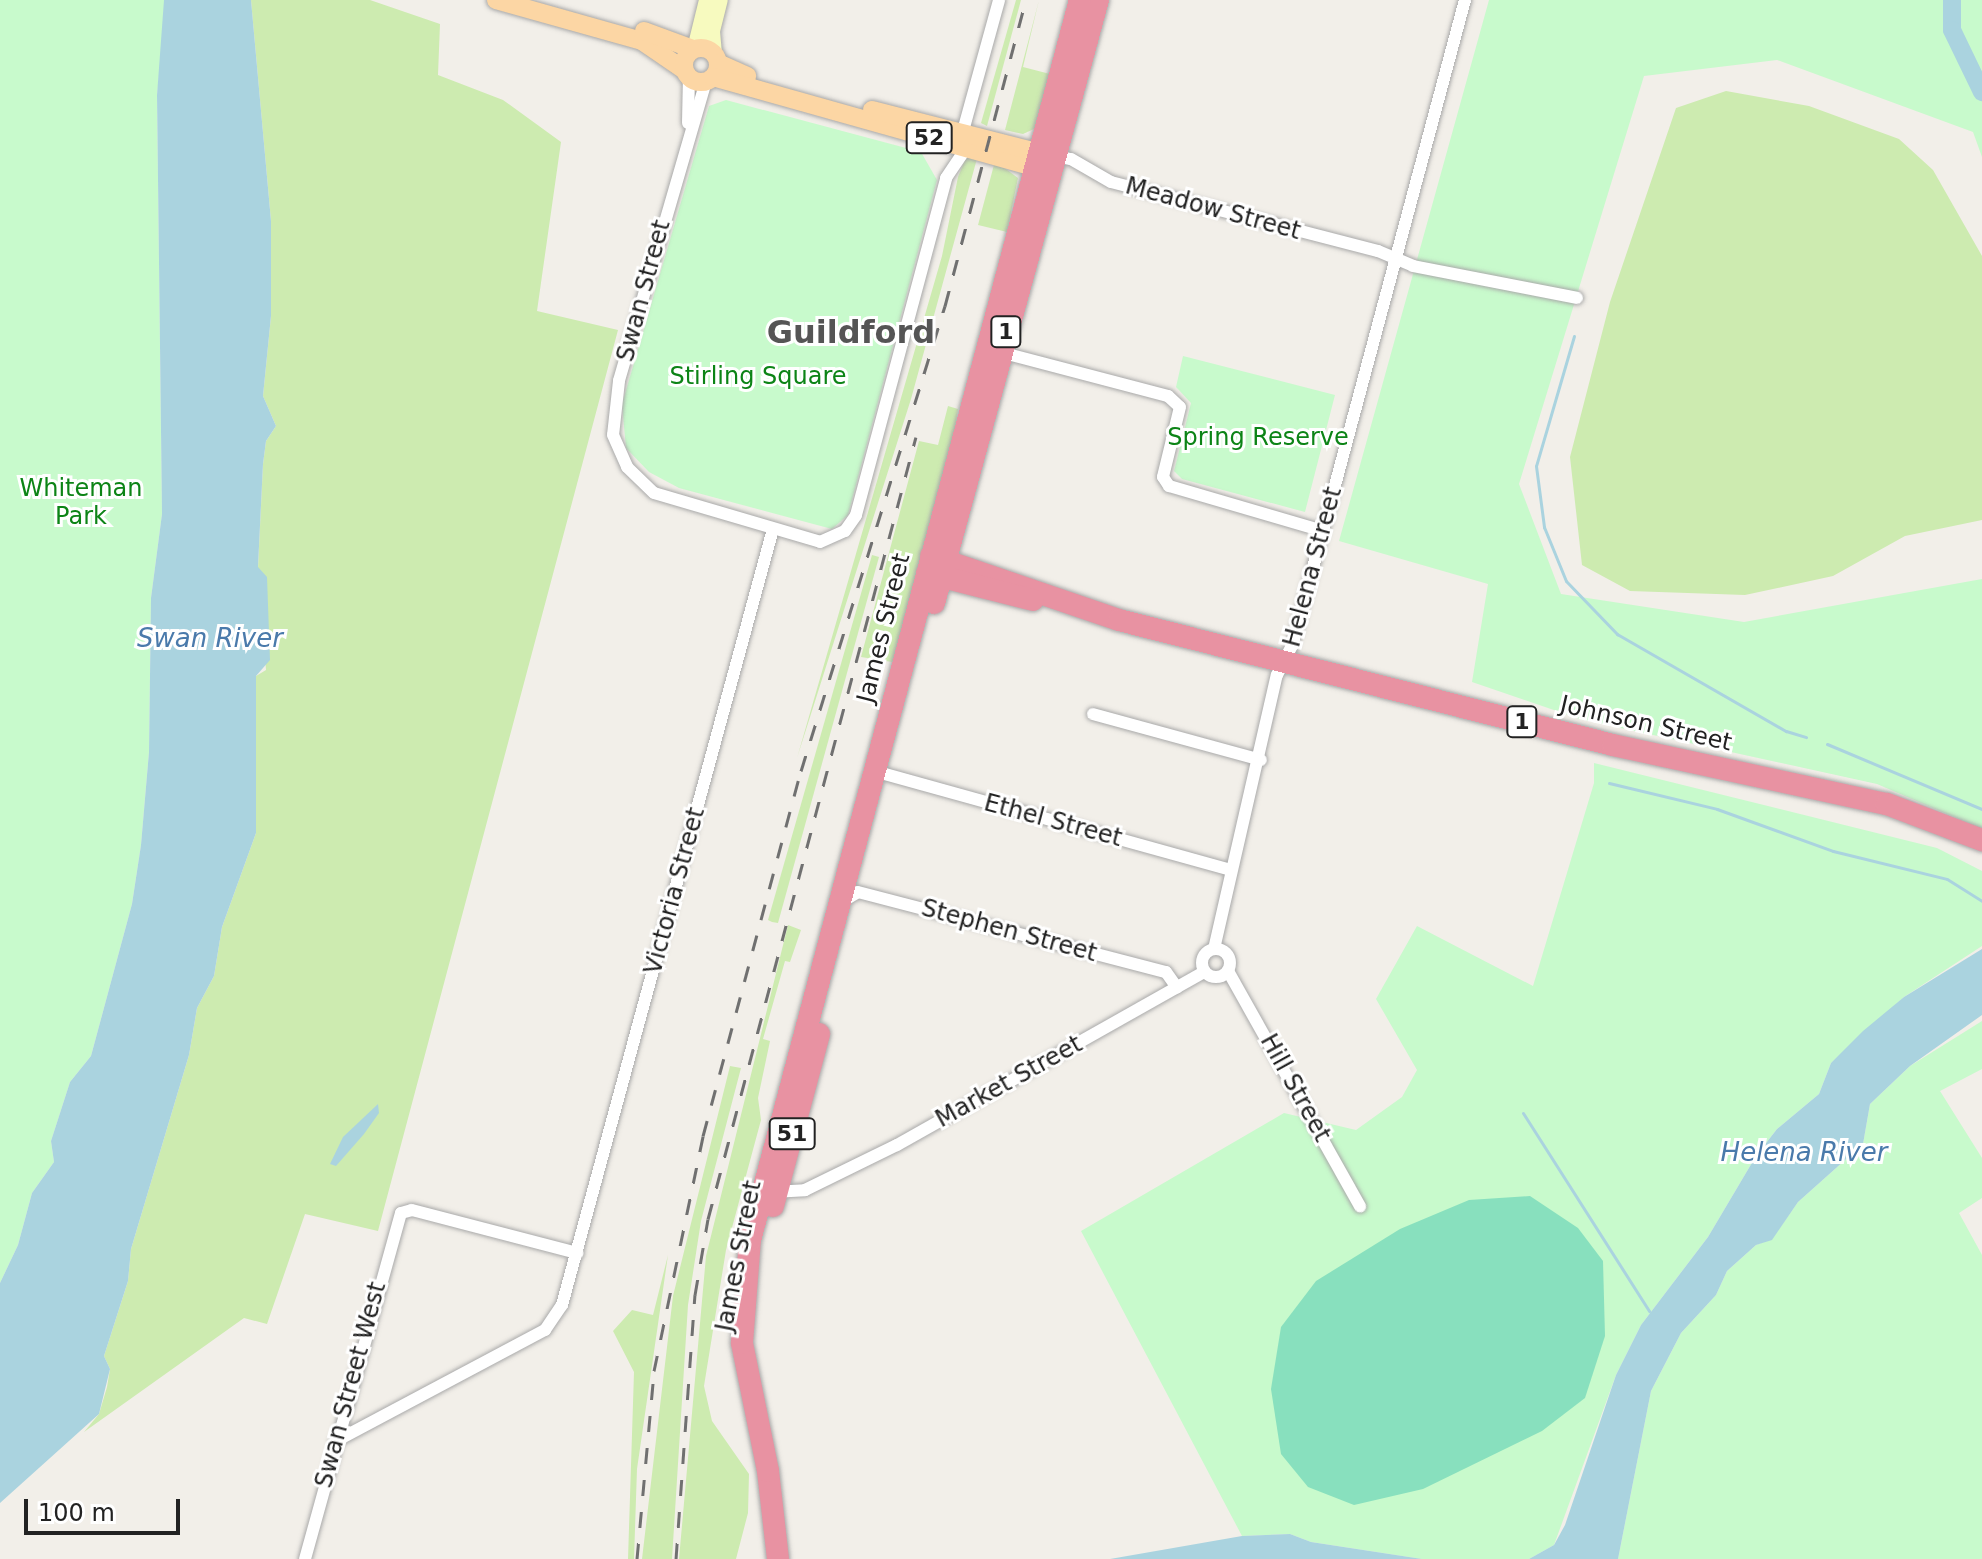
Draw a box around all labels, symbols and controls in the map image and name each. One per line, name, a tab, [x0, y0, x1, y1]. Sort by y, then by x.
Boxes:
road number: 52	[905, 120, 953, 156]
street label: Meadow Street	[1122, 172, 1304, 246]
street label: Swan Street	[611, 217, 677, 365]
district label: Guildford	[767, 313, 935, 351]
road number: 1	[990, 314, 1022, 350]
park label: Stirling Square	[669, 363, 847, 391]
park label: Spring Reserve	[1167, 424, 1349, 452]
park label: Whiteman Park	[19, 475, 143, 531]
street label: Helena Street	[1278, 484, 1348, 650]
street label: James Street	[852, 550, 916, 706]
water label: Swan River	[137, 623, 283, 655]
street label: Johnson Street	[1557, 690, 1735, 758]
road number: 1	[1506, 704, 1538, 740]
street label: Ethel Street	[981, 789, 1125, 853]
street label: Victoria Street	[639, 804, 711, 978]
street label: Stephen Street	[918, 894, 1100, 968]
street label: Hill Street	[1254, 1029, 1336, 1147]
street label: Market Street	[931, 1030, 1087, 1134]
road number: 51	[768, 1116, 816, 1152]
water label: Helena River	[1721, 1137, 1887, 1169]
street label: James Street	[710, 1178, 768, 1334]
street label: Swan Street West	[310, 1279, 392, 1491]
scale bar	[28, 1483, 184, 1533]
text: 100 m	[38, 1499, 115, 1527]

